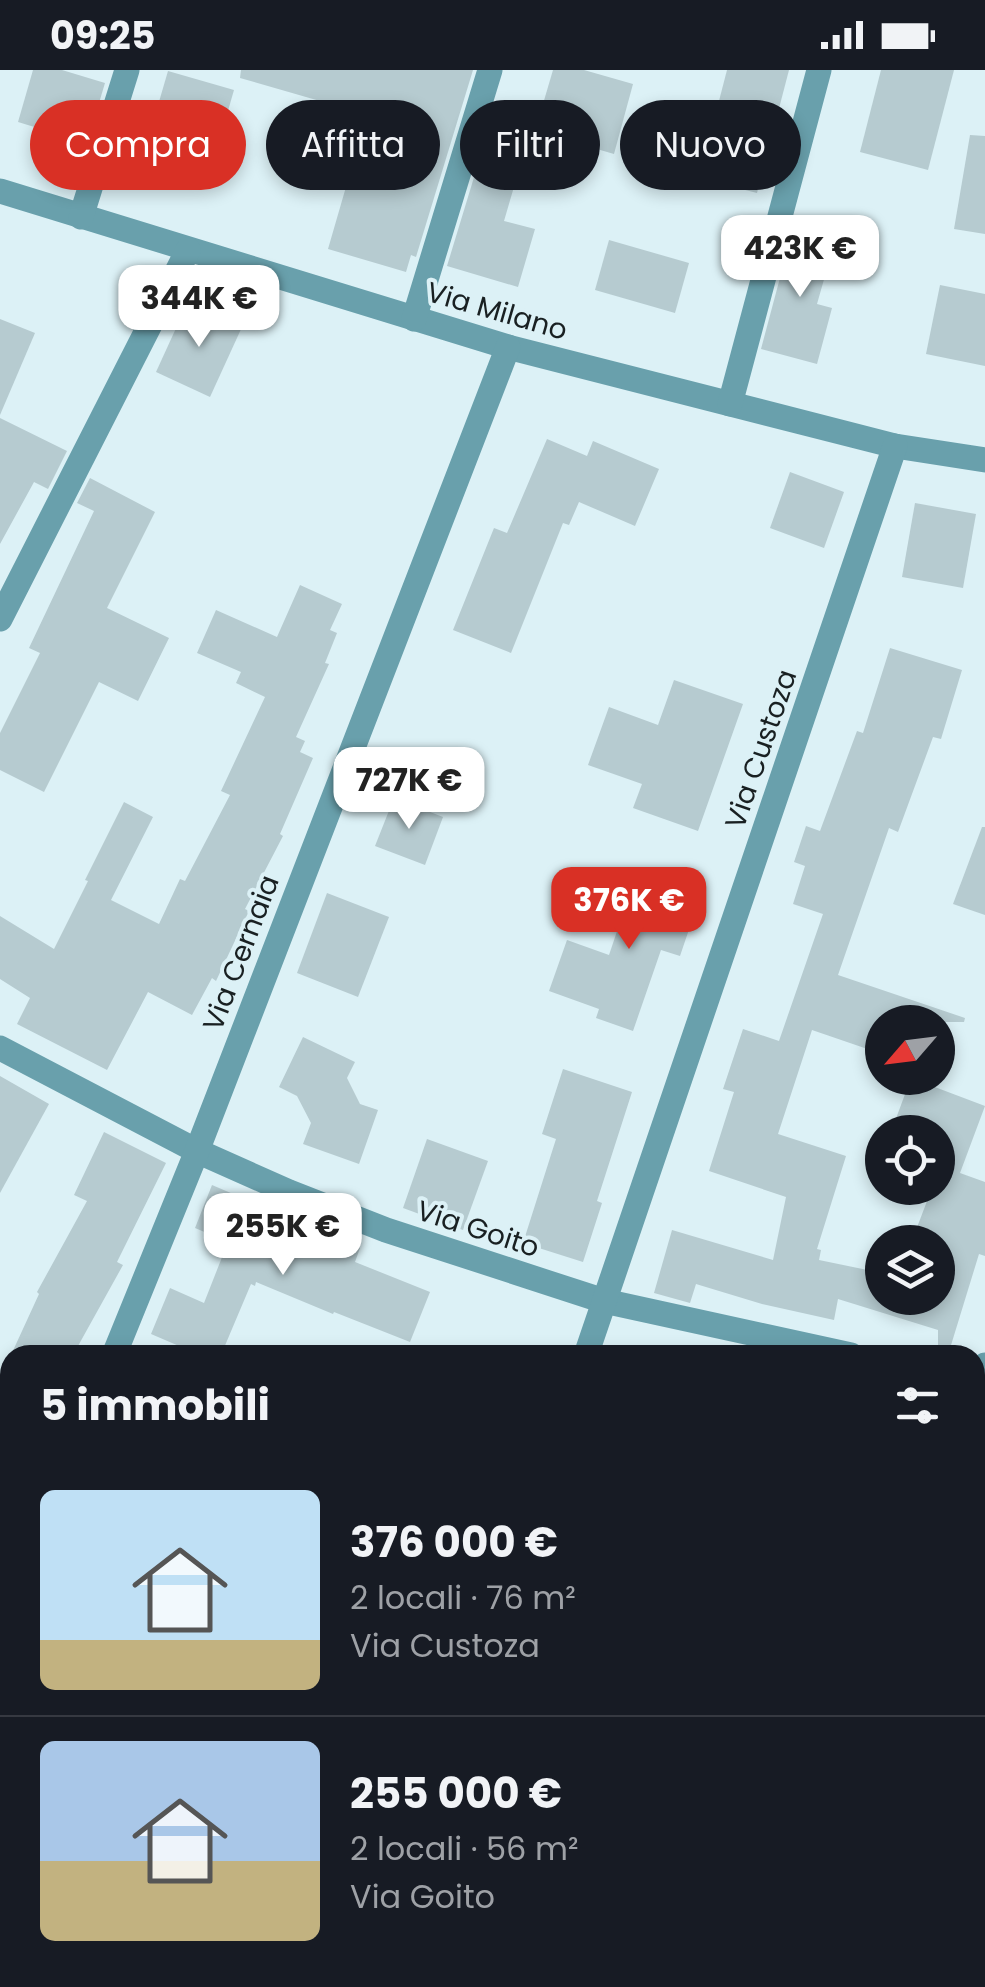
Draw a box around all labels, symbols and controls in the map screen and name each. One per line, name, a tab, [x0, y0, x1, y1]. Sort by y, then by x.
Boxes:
text: 09:25	[50, 9, 155, 62]
chip: Compra	[30, 100, 246, 190]
chip: Affitta	[266, 100, 440, 190]
chip: Filtri	[460, 100, 600, 190]
chip: Nuovo	[620, 100, 801, 190]
pin: 423K €	[719, 215, 881, 300]
text: 423K €	[743, 225, 857, 270]
pin: 344K €	[118, 265, 280, 350]
street label: Via Milano	[422, 272, 572, 350]
text: 344K €	[140, 275, 258, 320]
street label: Via Custoza	[716, 664, 806, 834]
pin: 727K €	[328, 747, 490, 832]
text: 727K €	[355, 757, 463, 802]
pin: 376K €	[548, 867, 710, 952]
street label: Via Cernaia	[193, 869, 289, 1037]
text: 376K €	[573, 877, 685, 922]
north arrow	[865, 1005, 955, 1095]
map controls	[865, 1005, 955, 1315]
button: locate	[865, 1115, 955, 1205]
street label: Via Goito	[412, 1191, 544, 1267]
pin: 255K €	[202, 1193, 364, 1278]
text: 255K €	[226, 1203, 340, 1248]
button: layers	[865, 1225, 955, 1315]
text: 5 immobili	[40, 1376, 270, 1435]
icon: filters	[890, 1378, 945, 1433]
text: 376 000 €	[350, 1513, 558, 1572]
icon: home	[120, 1530, 240, 1650]
text: 2 locali · 76 m²	[350, 1575, 576, 1620]
text: Via Custoza	[350, 1623, 540, 1668]
text: 255 000 €	[350, 1764, 562, 1823]
icon: home	[120, 1781, 240, 1901]
text: 2 locali · 56 m²	[350, 1826, 578, 1871]
text: Via Goito	[350, 1874, 495, 1919]

